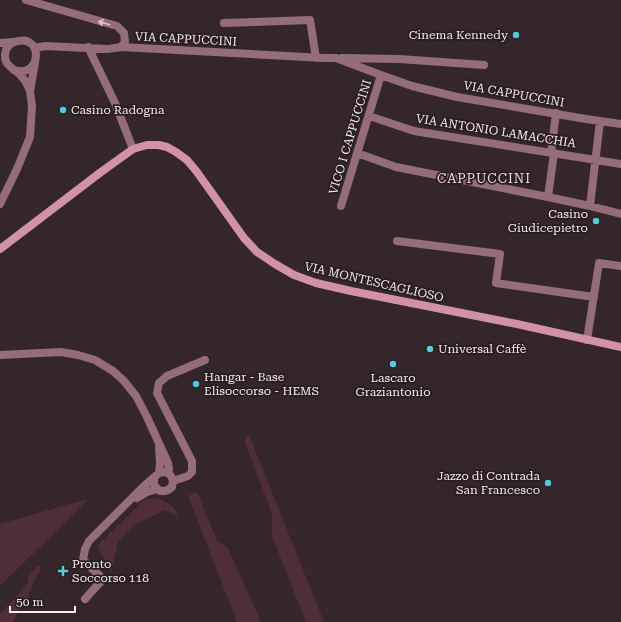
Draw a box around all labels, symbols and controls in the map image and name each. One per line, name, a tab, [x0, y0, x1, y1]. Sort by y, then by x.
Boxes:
one-way arrow	[98, 19, 111, 26]
place label: Cinema Kennedy	[409, 28, 509, 42]
street label: VIA CAPPUCCINI	[135, 29, 237, 49]
marker: Cinema Kennedy	[511, 30, 521, 40]
street label: VICO I CAPPUCCINI	[326, 78, 374, 196]
street label: VIA CAPPUCCINI	[463, 78, 565, 110]
place label: Casino Radogna	[71, 103, 165, 117]
marker: Casino Radogna	[58, 105, 68, 115]
street label: VIA ANTONIO LAMACCHIA	[415, 111, 578, 151]
district label: CAPPUCCINI	[437, 171, 531, 186]
place label: Casino Giudicepietro	[508, 207, 588, 235]
marker: Casino Giudicepietro	[591, 216, 601, 226]
street label: VIA MONTESCAGLIOSO	[303, 259, 445, 305]
place label: Universal Caffè	[438, 342, 527, 356]
marker: Universal Caffè	[425, 344, 435, 354]
marker: Lascaro Graziantonio	[388, 359, 398, 369]
place label: Hangar - Base Elisoccorso - HEMS	[204, 370, 319, 398]
place label: Lascaro Graziantonio	[355, 371, 431, 399]
marker: Hangar - Base Elisoccorso - HEMS	[191, 379, 201, 389]
place label: Jazzo di Contrada San Francesco	[437, 469, 540, 497]
marker: Jazzo di Contrada San Francesco	[543, 478, 553, 488]
place label: Pronto Soccorso 118	[72, 557, 149, 585]
marker: Pronto Soccorso 118	[57, 565, 69, 577]
scale bar	[10, 588, 75, 614]
text: 50 m	[16, 595, 43, 609]

